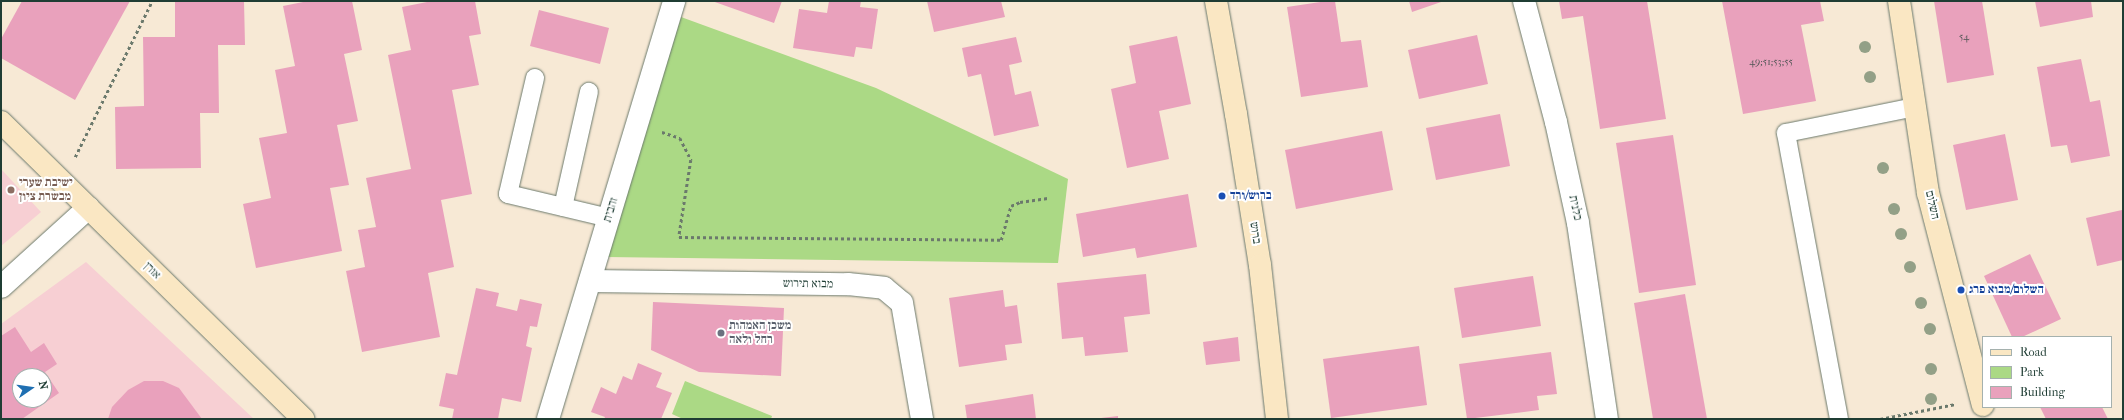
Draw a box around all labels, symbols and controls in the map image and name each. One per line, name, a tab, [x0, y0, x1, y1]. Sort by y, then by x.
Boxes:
house number: 54	[1959, 32, 1969, 44]
house number: 49;51;53;55	[1749, 57, 1793, 69]
place label: ישיבת שערי מבשרת ציון	[19, 176, 73, 204]
marker: ישיבת שערי מבשרת ציון	[6, 185, 16, 195]
place label: ברוש/ורד	[1230, 189, 1272, 203]
street label: השלום	[1922, 189, 1942, 221]
marker: ברוש/ורד	[1217, 191, 1227, 201]
street label: כלנית	[1565, 194, 1585, 222]
street label: זהבית	[600, 196, 622, 224]
street label: ברוש	[1246, 221, 1264, 245]
street label: אורן	[140, 260, 164, 282]
street label: מבוא תירוש	[783, 276, 833, 292]
place label: השלום/מבוא פרג	[1969, 283, 2044, 297]
marker: השלום/מבוא פרג	[1956, 285, 1966, 295]
place label: משכן האמהות רחל ולאה	[729, 319, 791, 347]
marker: משכן האמהות רחל ולאה	[716, 328, 726, 338]
legend	[1982, 336, 2112, 408]
text: Road	[2020, 345, 2047, 359]
text: Park	[2020, 365, 2044, 379]
north arrow	[12, 368, 52, 408]
text: N	[36, 380, 50, 391]
text: Building	[2020, 385, 2065, 399]

